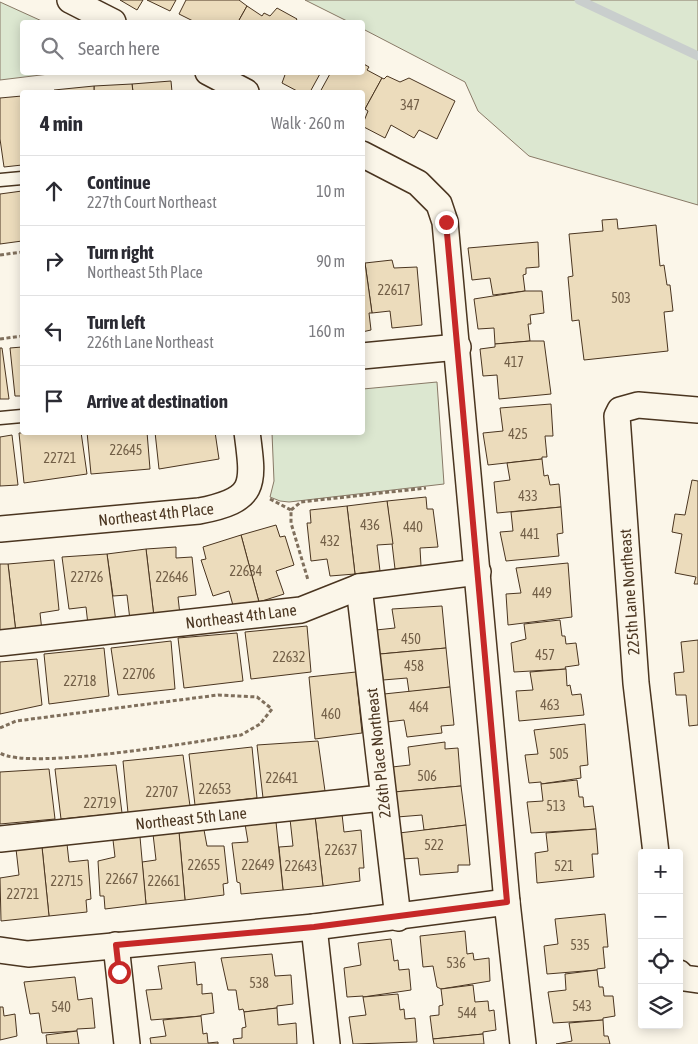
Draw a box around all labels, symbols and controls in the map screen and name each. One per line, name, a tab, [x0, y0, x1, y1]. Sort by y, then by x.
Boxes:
search box	[20, 20, 365, 75]
icon: search	[38, 34, 66, 62]
text: Search here	[78, 37, 160, 59]
house number: 347	[400, 97, 420, 113]
text: 4 min	[40, 111, 83, 135]
text: Walk · 260 m	[271, 114, 345, 132]
text: Continue	[87, 171, 151, 193]
icon: ahead	[40, 177, 68, 205]
text: 10 m	[316, 182, 345, 200]
text: 227th Court Northeast	[87, 193, 217, 211]
route end	[435, 211, 458, 234]
text: Turn right	[87, 241, 154, 263]
icon: right	[40, 247, 68, 275]
text: 90 m	[316, 252, 345, 270]
text: Northeast 5th Place	[87, 263, 203, 281]
house number: 22617	[378, 282, 410, 298]
house number: 503	[611, 290, 631, 306]
text: Turn left	[87, 311, 145, 333]
icon: left	[40, 317, 68, 345]
text: 160 m	[309, 322, 345, 340]
text: 226th Lane Northeast	[87, 333, 214, 351]
house number: 417	[504, 354, 524, 370]
icon: arrive	[40, 387, 68, 415]
text: Arrive at destination	[87, 390, 228, 412]
house number: 425	[508, 426, 528, 442]
house number: 22645	[110, 442, 142, 458]
house number: 22721	[44, 450, 76, 466]
house number: 433	[518, 488, 538, 504]
street label: Northeast 4th Place	[97, 499, 215, 529]
house number: 436	[360, 517, 380, 533]
house number: 440	[403, 519, 423, 535]
house number: 441	[520, 526, 540, 542]
street label: 225th Lane Northeast	[616, 528, 642, 656]
house number: 432	[320, 533, 340, 549]
house number: 22634	[230, 563, 263, 579]
house number: 22726	[71, 569, 104, 585]
house number: 22646	[156, 569, 189, 585]
house number: 449	[532, 585, 552, 601]
street label: Northeast 4th Lane	[184, 600, 298, 632]
house number: 450	[401, 631, 421, 647]
house number: 457	[535, 647, 555, 663]
house number: 22632	[273, 649, 305, 665]
house number: 458	[404, 658, 424, 674]
house number: 22706	[123, 666, 156, 682]
house number: 22718	[64, 673, 97, 689]
street label: 226th Place Northeast	[362, 687, 394, 819]
house number: 463	[540, 697, 560, 713]
house number: 464	[409, 699, 429, 715]
house number: 460	[321, 706, 341, 722]
house number: 505	[549, 746, 569, 762]
house number: 506	[417, 768, 437, 784]
house number: 22641	[266, 770, 298, 786]
house number: 22653	[199, 781, 231, 797]
house number: 22707	[146, 784, 178, 800]
house number: 22719	[84, 795, 116, 811]
house number: 513	[546, 798, 566, 814]
street label: Northeast 5th Lane	[134, 803, 248, 833]
house number: 522	[424, 837, 444, 853]
house number: 22637	[325, 842, 357, 858]
map controls	[638, 849, 683, 1029]
button: +	[638, 849, 683, 894]
house number: 22655	[188, 857, 220, 873]
house number: 22649	[242, 857, 274, 873]
house number: 22643	[285, 858, 317, 874]
house number: 521	[554, 858, 574, 874]
house number: 22667	[106, 871, 138, 887]
house number: 22715	[51, 873, 83, 889]
house number: 22661	[148, 873, 180, 889]
house number: 22721	[7, 886, 39, 902]
button: −	[638, 894, 683, 939]
house number: 535	[570, 937, 590, 953]
button: locate	[638, 939, 683, 984]
house number: 536	[446, 955, 466, 971]
route start	[108, 961, 131, 984]
house number: 538	[249, 975, 269, 991]
button: layers	[638, 984, 683, 1029]
house number: 543	[572, 998, 592, 1014]
house number: 540	[51, 999, 71, 1015]
house number: 544	[457, 1005, 477, 1021]

